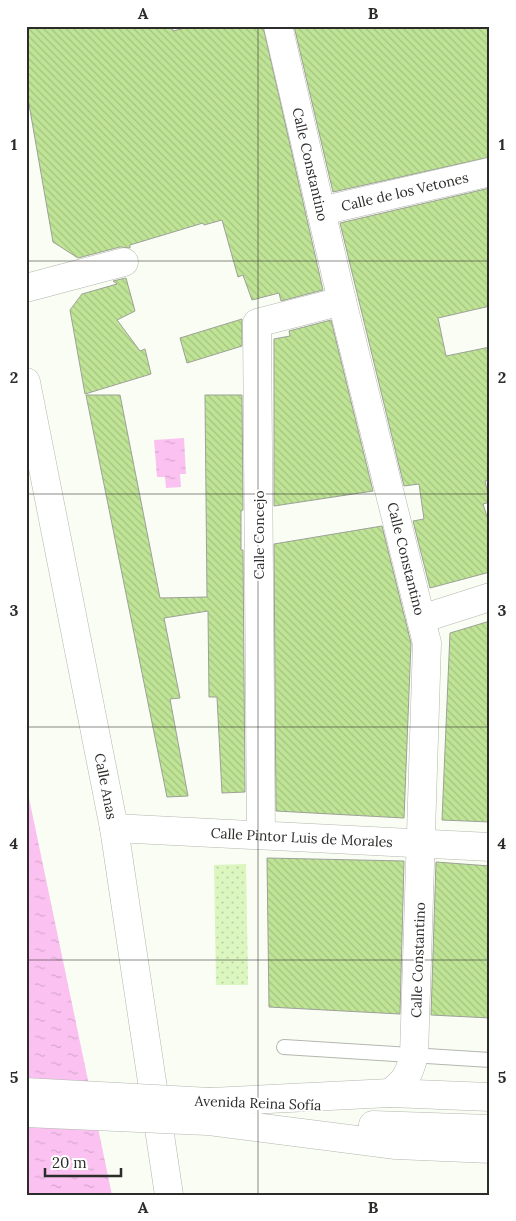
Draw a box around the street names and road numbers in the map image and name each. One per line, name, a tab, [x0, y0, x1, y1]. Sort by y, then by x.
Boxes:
street label: Calle Constantino	[288, 106, 332, 223]
street label: Calle de los Vetones	[339, 168, 470, 215]
street label: Calle Concejo	[250, 490, 268, 580]
street label: Calle Constantino	[383, 500, 429, 617]
street label: Calle Anas	[90, 752, 121, 821]
street label: Calle Pintor Luis de Morales	[210, 824, 393, 851]
street label: Calle Constantino	[407, 902, 429, 1018]
street label: Avenida Reina Sofía	[193, 1092, 322, 1114]

